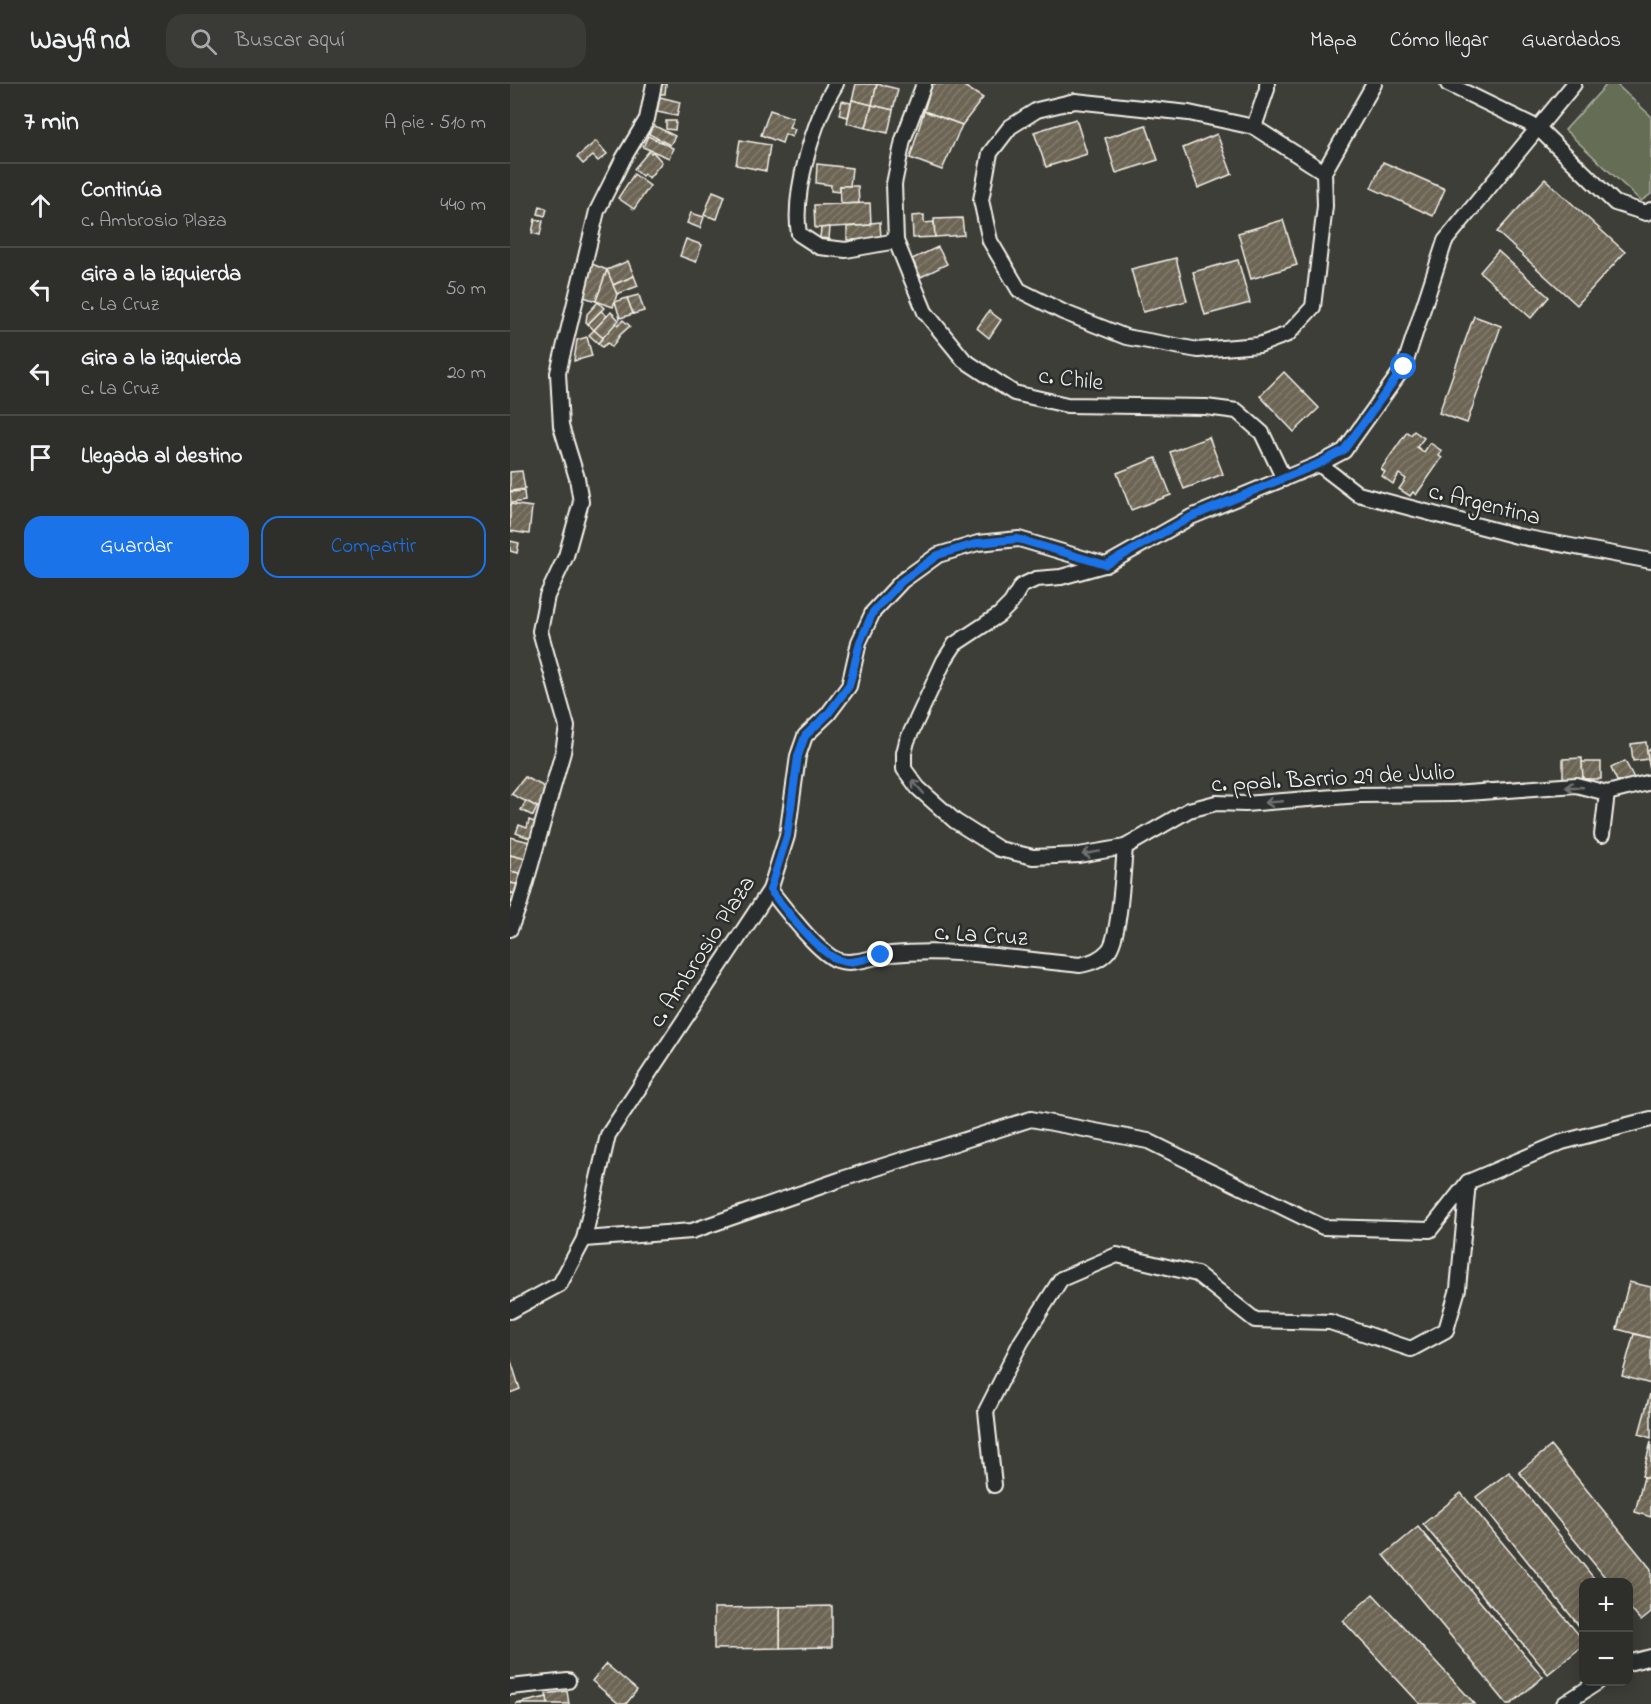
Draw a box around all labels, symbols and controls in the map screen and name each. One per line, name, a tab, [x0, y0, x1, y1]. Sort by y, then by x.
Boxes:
search box	[166, 14, 586, 68]
text: Wayfind	[30, 21, 130, 62]
icon: search	[187, 25, 220, 58]
text: Buscar aquí	[235, 25, 345, 57]
text: Mapa	[1310, 26, 1357, 56]
text: Cómo llegar	[1390, 26, 1488, 56]
text: Guardados	[1521, 26, 1621, 56]
text: 7 min	[24, 104, 79, 142]
text: A pie · 510 m	[384, 109, 486, 138]
text: Continúa	[81, 175, 162, 207]
icon: ahead	[24, 189, 57, 222]
text: 440 m	[440, 191, 486, 220]
text: c. Ambrosio Plaza	[81, 207, 227, 236]
text: Gira a la izquierda	[81, 259, 241, 291]
icon: left	[24, 273, 57, 306]
text: 50 m	[445, 275, 486, 304]
text: c. La Cruz	[81, 291, 159, 320]
text: Gira a la izquierda	[81, 343, 241, 375]
route start	[1390, 353, 1416, 379]
icon: left	[24, 357, 57, 390]
text: 20 m	[447, 359, 486, 388]
street label: c. Chile	[1036, 359, 1105, 402]
text: c. La Cruz	[81, 375, 159, 404]
icon: arrive	[24, 441, 57, 474]
text: Llegada al destino	[81, 441, 242, 473]
street label: c. Argentina	[1425, 475, 1544, 536]
button: Guardar	[24, 516, 249, 578]
button: Compartir	[261, 516, 486, 578]
street label: c. ppal. Barrio 29 de Julio	[1210, 756, 1456, 803]
one-way arrow	[911, 780, 925, 795]
one-way arrow	[1564, 781, 1584, 792]
one-way arrow	[1265, 797, 1285, 808]
one-way arrow	[1081, 847, 1101, 858]
street label: c. Ambrosio Plaza	[641, 869, 765, 1035]
street label: c. La Cruz	[933, 916, 1030, 957]
route end	[867, 941, 893, 967]
map controls	[1579, 1578, 1633, 1686]
button: +	[1579, 1578, 1633, 1632]
button: −	[1579, 1632, 1633, 1686]

